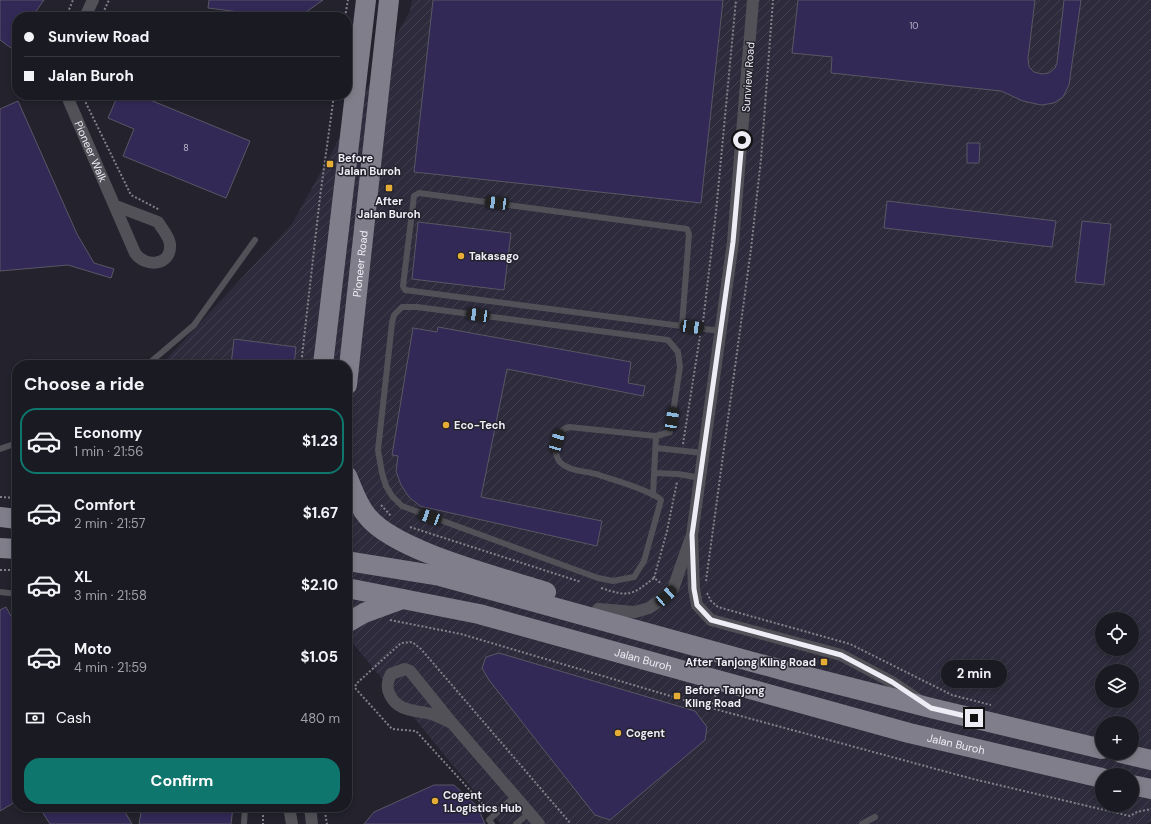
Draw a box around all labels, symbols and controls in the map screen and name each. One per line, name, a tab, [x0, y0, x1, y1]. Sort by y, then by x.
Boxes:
house number: 10	[910, 20, 918, 32]
text: Sunview Road	[48, 27, 149, 47]
street label: Sunview Road	[739, 41, 757, 113]
text: Jalan Buroh	[48, 66, 134, 86]
street label: Pioneer Walk	[71, 119, 111, 185]
route start	[733, 131, 751, 149]
house number: 8	[183, 142, 189, 154]
place label: Before Jalan Buroh	[338, 151, 401, 178]
marker: Before Jalan Buroh	[325, 159, 335, 169]
marker: After Jalan Buroh	[384, 183, 394, 193]
place label: After Jalan Buroh	[358, 194, 421, 221]
car	[484, 196, 510, 210]
street label: Pioneer Road	[350, 230, 371, 298]
place label: Takasago	[469, 249, 519, 263]
marker: Takasago	[456, 251, 466, 261]
car	[465, 307, 491, 323]
car	[679, 319, 705, 335]
text: Choose a ride	[24, 372, 145, 396]
car	[664, 406, 680, 432]
place label: Eco-Tech	[454, 418, 505, 432]
marker: Eco-Tech	[441, 420, 451, 430]
icon: car	[26, 423, 62, 459]
text: Economy	[74, 423, 142, 443]
car	[548, 428, 566, 454]
text: $1.23	[302, 431, 338, 451]
text: 1 min · 21:56	[74, 443, 143, 460]
icon: car	[26, 495, 62, 531]
text: Comfort	[74, 495, 135, 515]
text: $1.67	[303, 503, 338, 523]
car	[417, 507, 443, 527]
text: 2 min · 21:57	[74, 515, 145, 532]
icon: car	[26, 567, 62, 603]
text: XL	[74, 567, 92, 587]
text: $2.10	[301, 575, 338, 595]
car	[653, 584, 679, 608]
text: 3 min · 21:58	[74, 587, 147, 604]
map controls	[1095, 612, 1139, 812]
button: locate	[1095, 612, 1139, 656]
icon: car	[26, 639, 62, 675]
text: Moto	[74, 639, 112, 659]
street label: Jalan Buroh	[613, 645, 674, 674]
text: $1.05	[300, 647, 338, 667]
place label: After Tanjong Kling Road	[685, 655, 816, 669]
marker: After Tanjong Kling Road	[819, 657, 829, 667]
text: 4 min · 21:59	[74, 659, 147, 676]
callout: 2 min	[941, 660, 1007, 688]
button: layers	[1095, 664, 1139, 708]
text: 2 min	[957, 665, 991, 682]
place label: Before Tanjong Kling Road	[685, 683, 765, 710]
marker: Before Tanjong Kling Road	[672, 691, 682, 701]
icon: cash	[24, 707, 46, 729]
text: Cash	[56, 708, 91, 728]
route end	[965, 709, 983, 727]
text: 480 m	[300, 710, 340, 727]
button: +	[1095, 716, 1139, 760]
place label: Cogent	[626, 726, 665, 740]
marker: Cogent	[613, 728, 623, 738]
street label: Jalan Buroh	[926, 730, 986, 757]
button: Confirm	[24, 758, 340, 804]
button: −	[1095, 768, 1139, 812]
place label: Cogent 1.Logistics Hub	[443, 788, 522, 815]
marker: Cogent 1.Logistics Hub	[430, 796, 440, 806]

